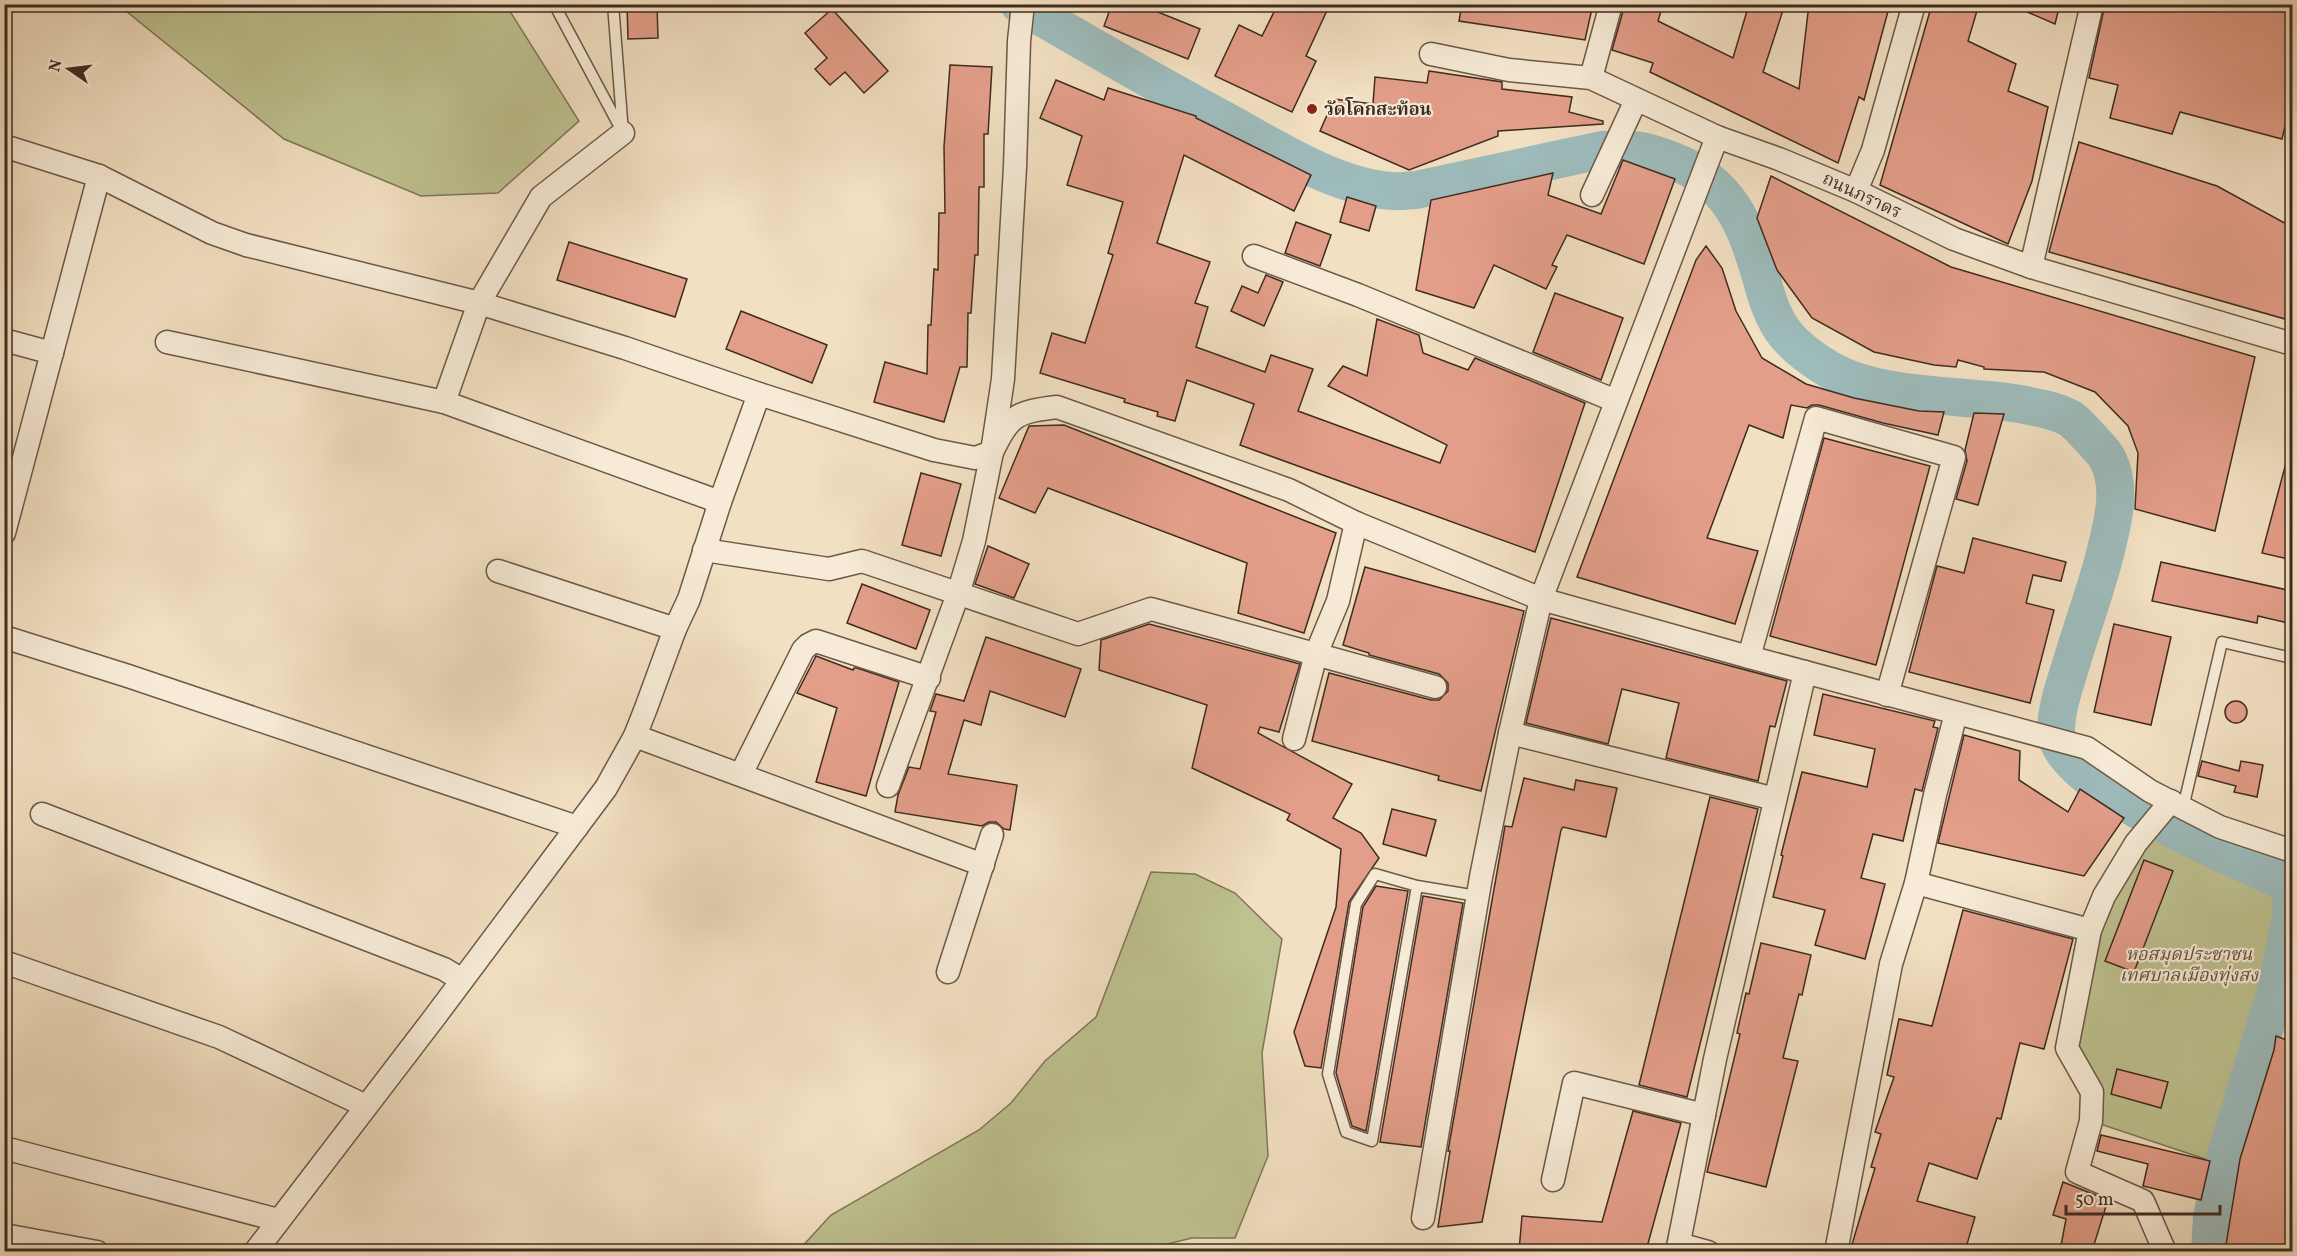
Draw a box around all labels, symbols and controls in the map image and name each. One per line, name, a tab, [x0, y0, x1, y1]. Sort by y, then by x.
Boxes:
north arrow	[39, 39, 99, 99]
text: N	[44, 57, 69, 74]
place label: วัดโคกสะท้อน	[1324, 97, 1432, 123]
marker: วัดโคกสะท้อน	[1305, 102, 1319, 116]
street label: ถนนภราดร	[1818, 167, 1905, 226]
park label: หอสมุดประชาชน เทศบาลเมืองทุ่งสง	[2120, 943, 2259, 989]
scale bar	[2066, 1178, 2220, 1216]
text: 50 m	[2075, 1188, 2114, 1213]

